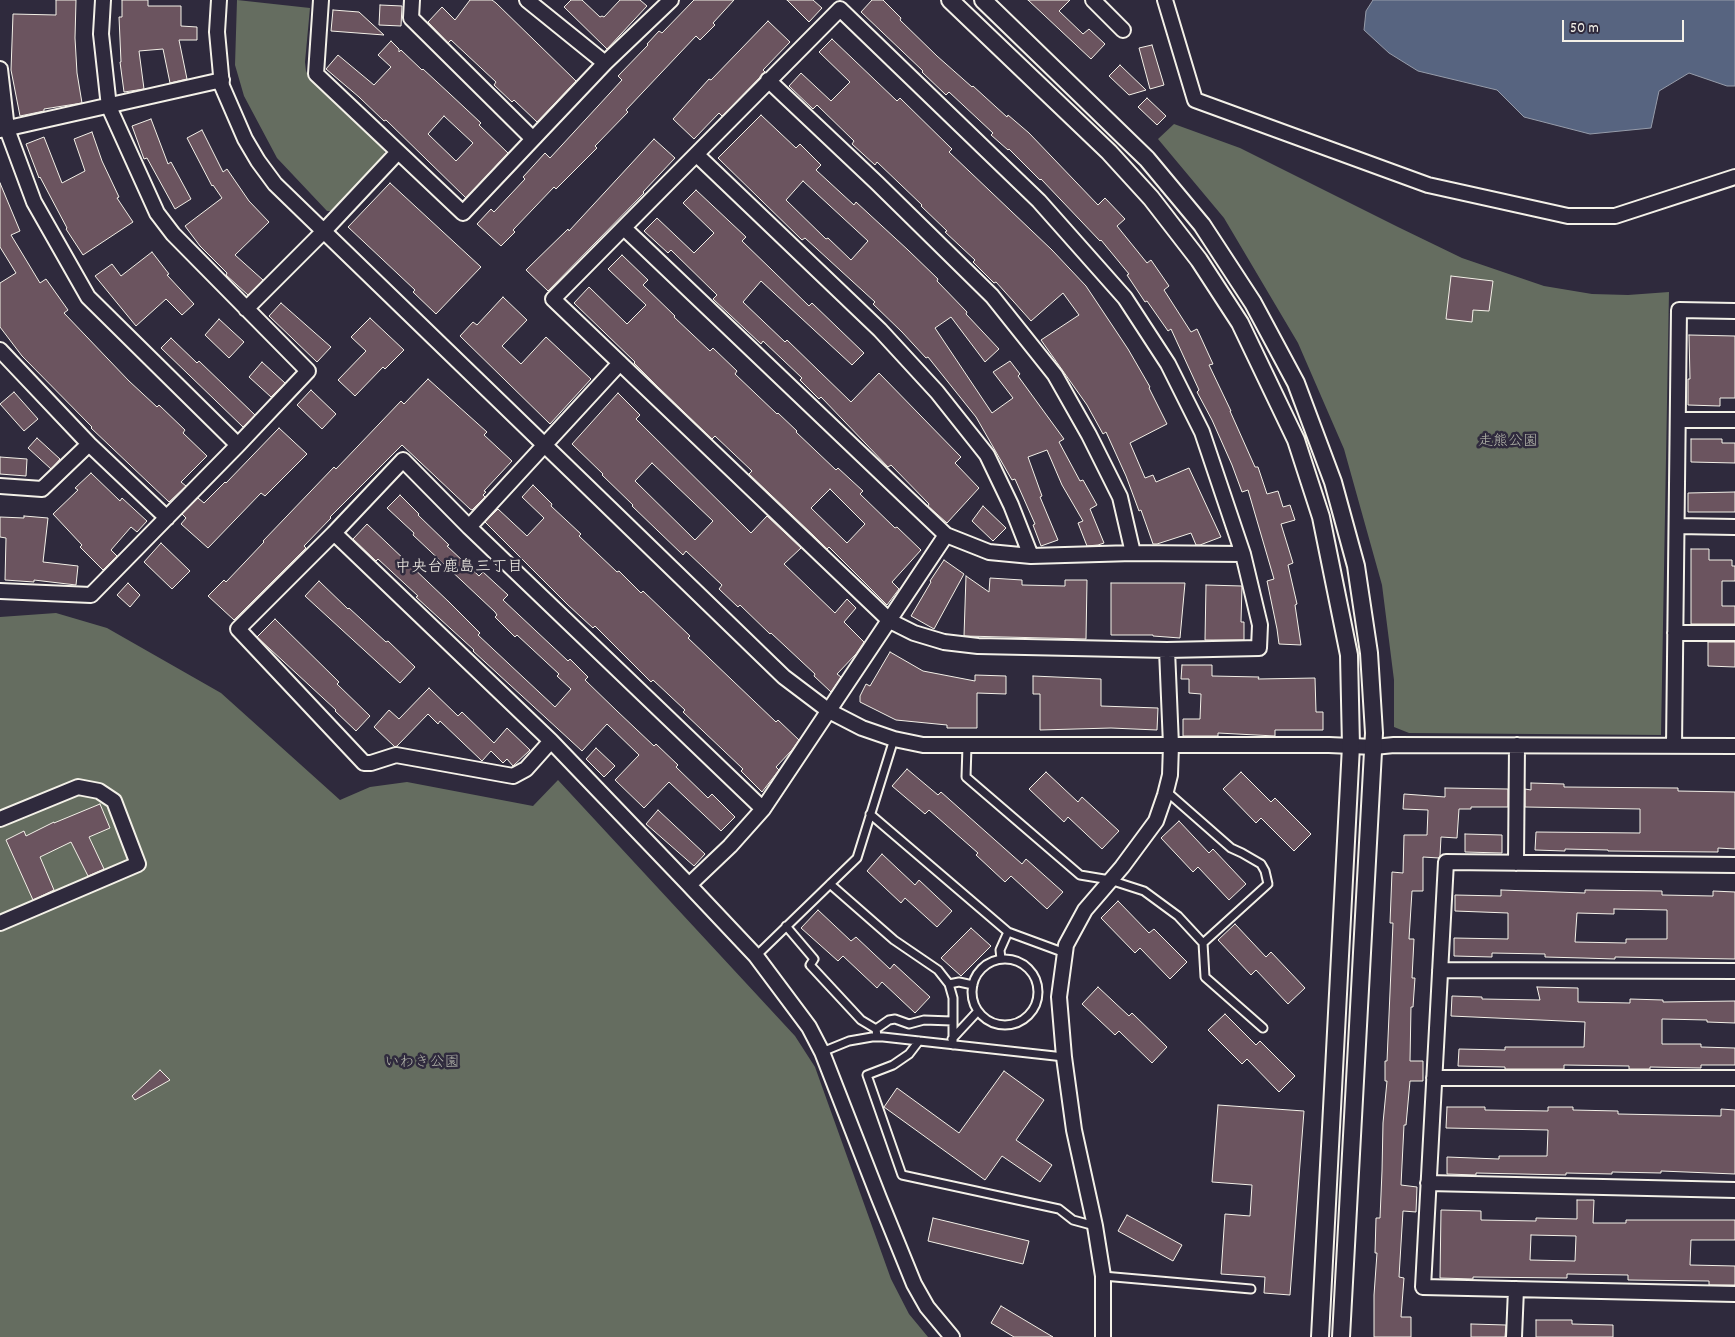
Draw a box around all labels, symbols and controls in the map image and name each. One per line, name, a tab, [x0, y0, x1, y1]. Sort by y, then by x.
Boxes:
scale bar	[1565, 10, 1688, 42]
text: 50 m	[1570, 18, 1599, 40]
park label: 走熊公園	[1478, 434, 1538, 452]
district label: 中央台鹿島三丁目	[395, 559, 523, 579]
park label: いわき公園	[385, 1055, 459, 1073]

